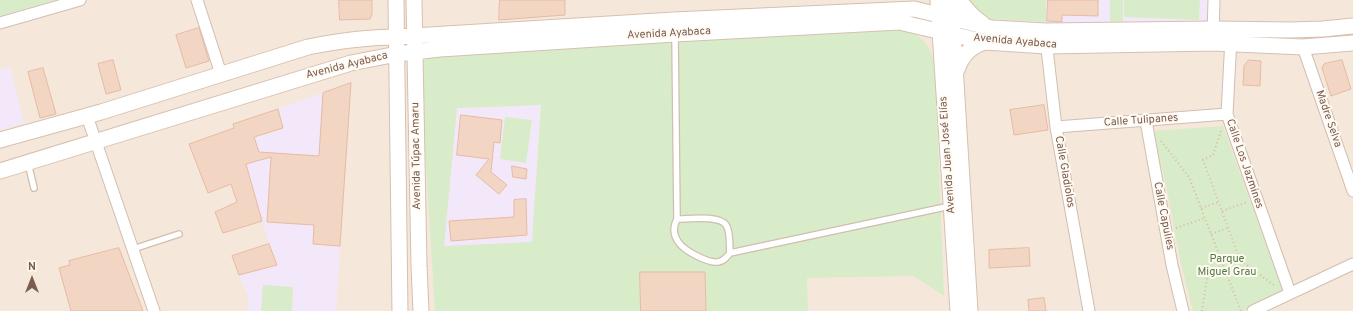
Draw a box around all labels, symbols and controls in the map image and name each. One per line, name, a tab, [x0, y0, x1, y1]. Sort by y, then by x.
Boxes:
street label: Avenida Ayabaca	[627, 25, 711, 43]
street label: Avenida Ayabaca	[973, 32, 1057, 52]
street label: Avenida Ayabaca	[305, 49, 389, 83]
street label: Madre Selva	[1312, 89, 1344, 149]
street label: Avenida Juan José Elías	[937, 96, 959, 214]
street label: Avenida Túpac Amaru	[409, 102, 425, 210]
street label: Calle Tulipanes	[1103, 112, 1179, 130]
street label: Calle Los Jazmines	[1222, 117, 1266, 211]
street label: Calle Gladiolos	[1051, 135, 1077, 209]
street label: Calle Capulies	[1150, 181, 1176, 251]
park label: Parque Miguel Grau	[1198, 253, 1256, 279]
north arrow	[12, 259, 52, 299]
text: N	[28, 260, 36, 274]

